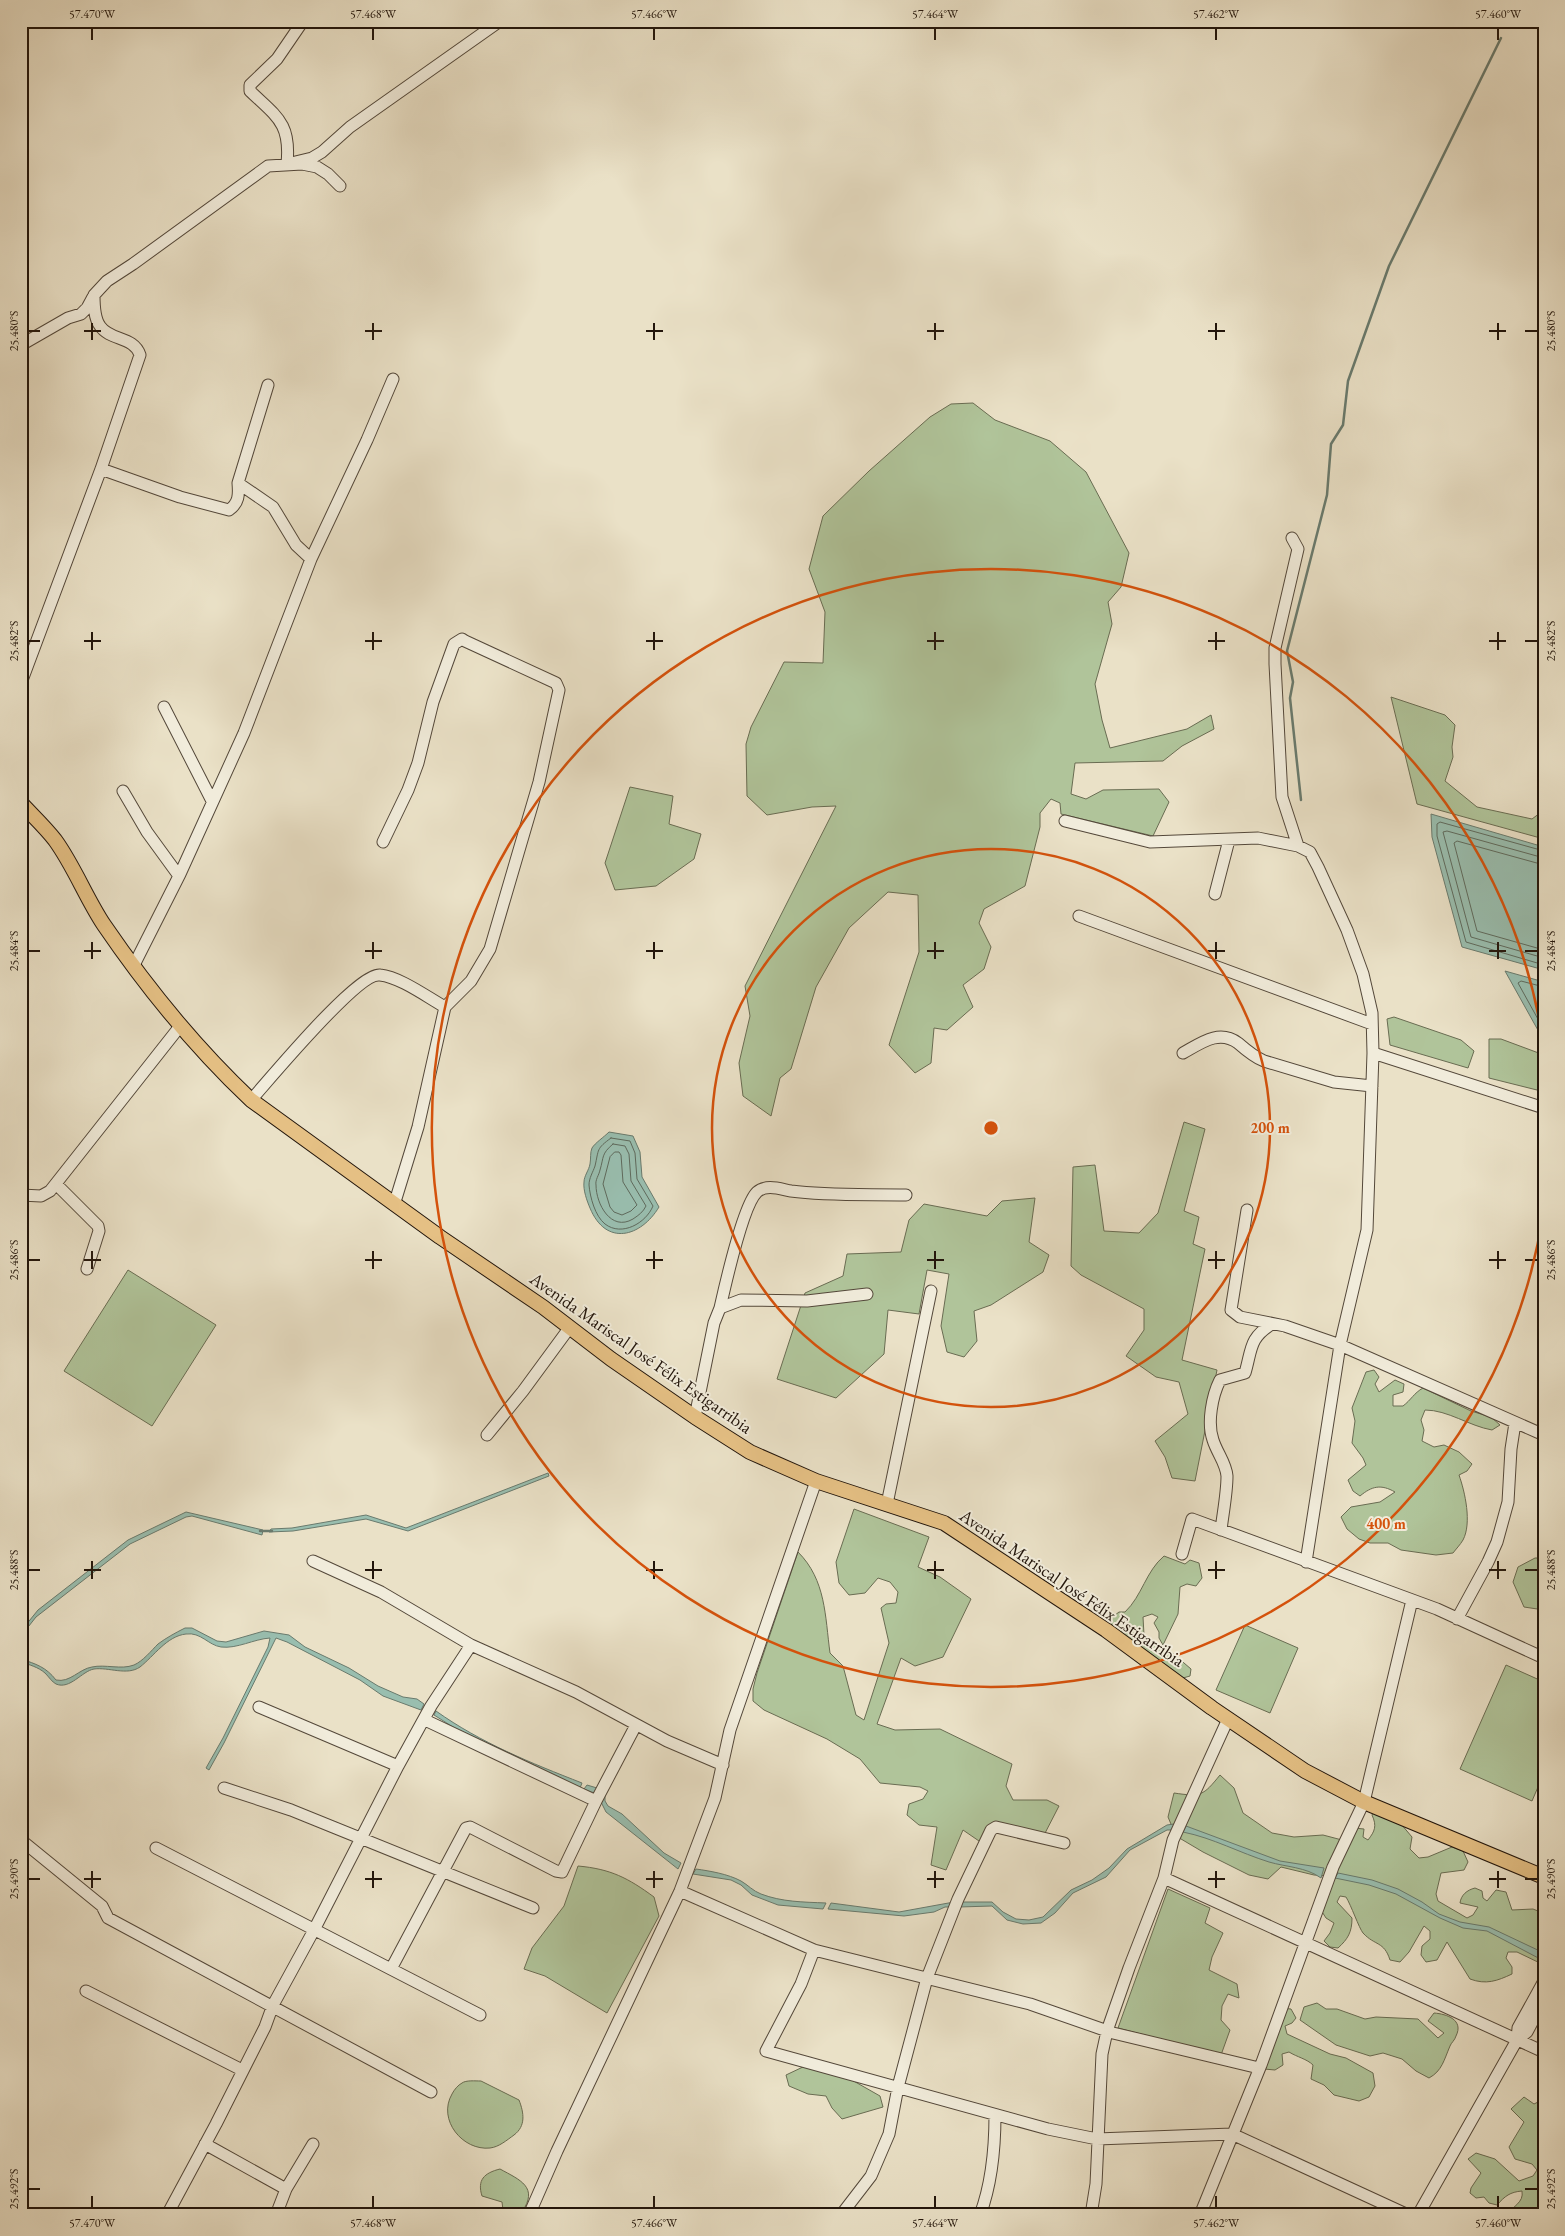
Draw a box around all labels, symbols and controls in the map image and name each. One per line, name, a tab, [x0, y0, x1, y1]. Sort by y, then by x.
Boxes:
text: 57.470°W	[69, 6, 116, 22]
text: 57.468°W	[350, 6, 397, 22]
text: 57.466°W	[631, 6, 678, 22]
text: 57.464°W	[912, 6, 959, 22]
text: 57.462°W	[1193, 6, 1240, 22]
text: 57.460°W	[1475, 6, 1522, 22]
text: 25.480°S	[6, 310, 22, 351]
text: 25.480°S	[1543, 310, 1559, 351]
text: 25.482°S	[6, 620, 22, 661]
text: 25.482°S	[1543, 620, 1559, 661]
text: 25.484°S	[6, 930, 22, 971]
text: 25.484°S	[1543, 930, 1559, 971]
text: 200 m	[1250, 1118, 1290, 1137]
centre of rings	[982, 1119, 1000, 1137]
text: 25.486°S	[6, 1239, 22, 1280]
text: 25.486°S	[1543, 1239, 1559, 1280]
street label: Avenida Mariscal José Félix Estigarribia	[525, 1266, 758, 1439]
street label: Avenida Mariscal José Félix Estigarribia	[955, 1503, 1190, 1672]
text: 400 m	[1366, 1514, 1406, 1533]
text: 25.488°S	[6, 1549, 22, 1590]
text: 25.488°S	[1543, 1549, 1559, 1590]
text: 25.490°S	[6, 1858, 22, 1899]
text: 25.490°S	[1543, 1858, 1559, 1899]
text: 25.492°S	[6, 2168, 22, 2209]
text: 25.492°S	[1543, 2168, 1559, 2209]
text: 57.470°W	[69, 2215, 116, 2231]
text: 57.468°W	[350, 2215, 397, 2231]
text: 57.466°W	[631, 2215, 678, 2231]
text: 57.464°W	[912, 2215, 959, 2231]
text: 57.462°W	[1193, 2215, 1240, 2231]
text: 57.460°W	[1475, 2215, 1522, 2231]

